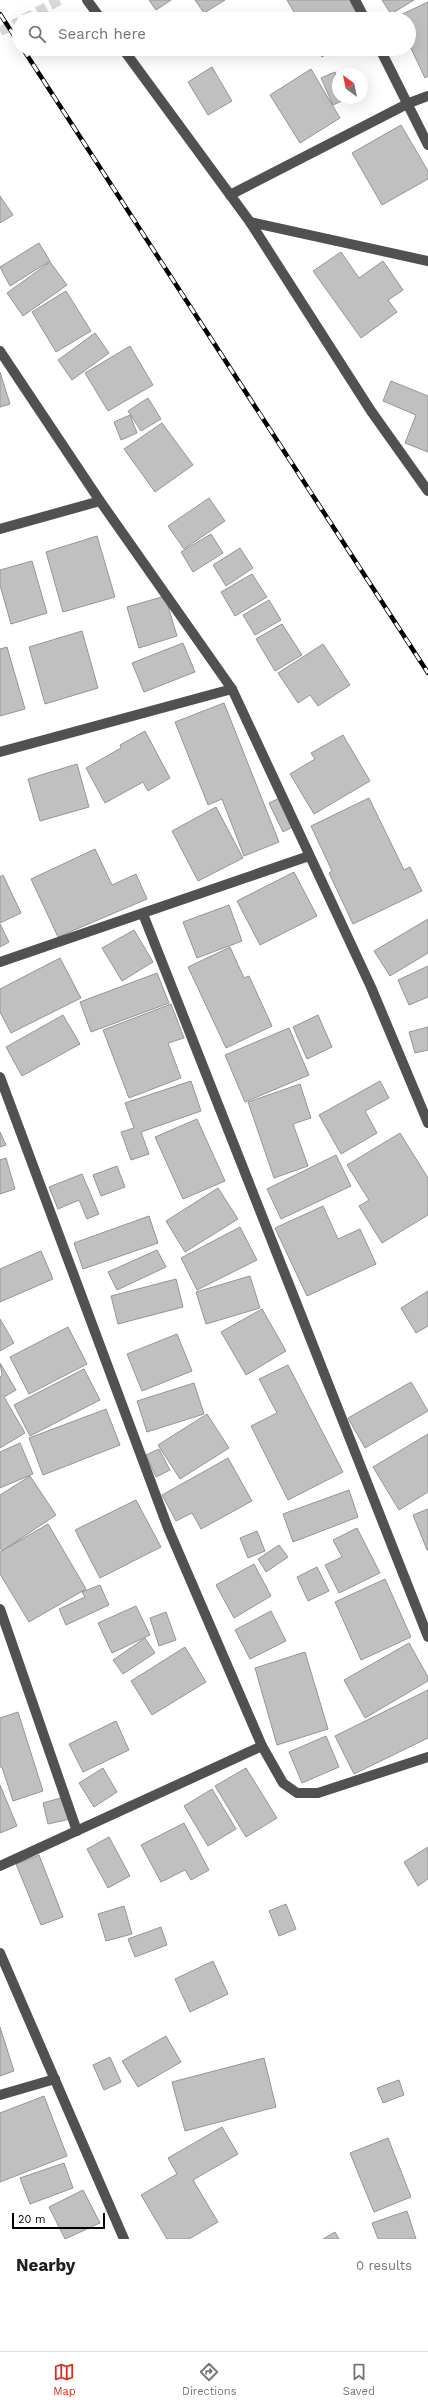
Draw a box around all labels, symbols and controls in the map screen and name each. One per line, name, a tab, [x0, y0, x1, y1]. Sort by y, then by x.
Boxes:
search box	[12, 12, 416, 56]
icon: search	[26, 23, 48, 45]
text: Search here	[58, 25, 146, 43]
north arrow	[332, 68, 368, 104]
scale bar	[12, 2211, 105, 2230]
text: 20 m	[18, 2213, 46, 2226]
text: Nearby	[16, 2255, 75, 2275]
text: 0 results	[356, 2258, 412, 2273]
tab: Map	[53, 2361, 76, 2398]
tab: Directions	[182, 2361, 236, 2398]
tab: Saved	[343, 2361, 375, 2398]

